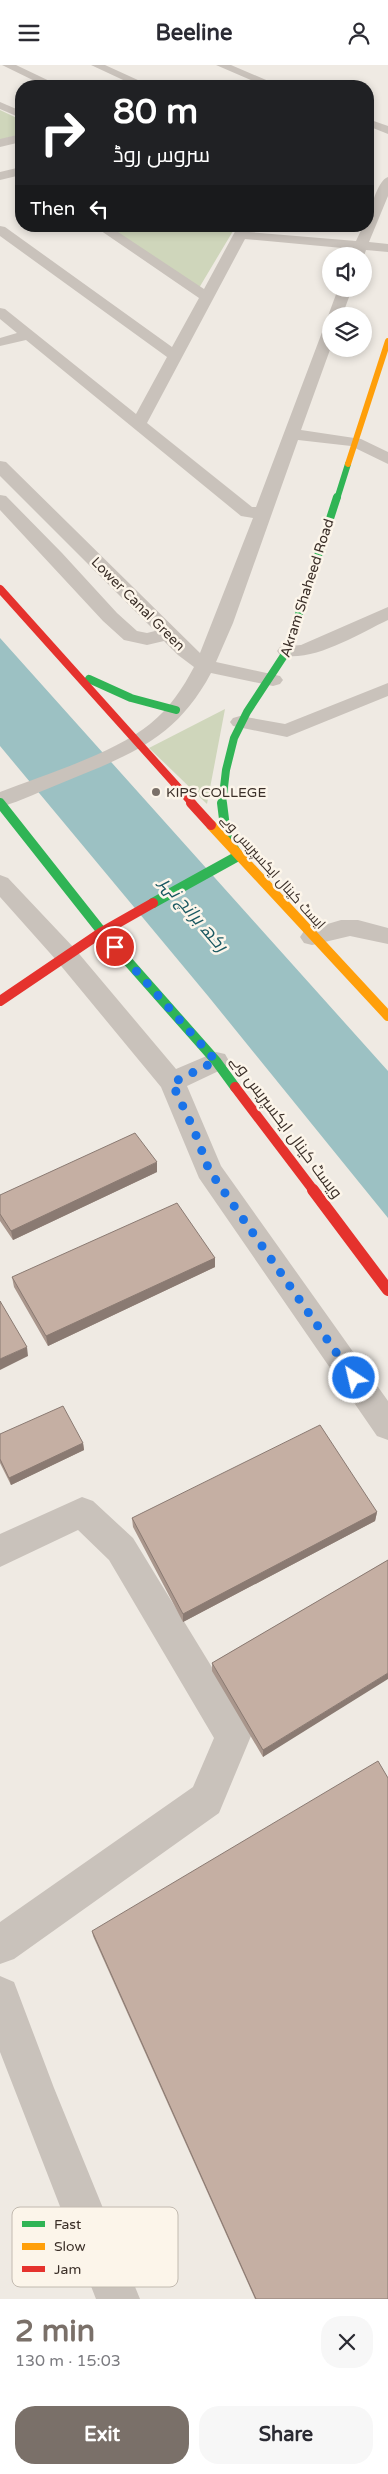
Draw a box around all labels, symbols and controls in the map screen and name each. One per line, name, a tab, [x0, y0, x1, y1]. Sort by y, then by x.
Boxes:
icon: menu	[15, 19, 43, 47]
icon: person	[345, 19, 373, 47]
text: Beeline	[156, 20, 232, 46]
text: 80 m	[113, 91, 198, 133]
icon: right	[30, 100, 95, 165]
text: سروس روڈ	[113, 142, 210, 168]
icon: left	[85, 195, 113, 223]
text: Then	[30, 198, 75, 220]
map controls	[322, 247, 372, 357]
button: sound	[322, 247, 372, 297]
button: layers	[322, 307, 372, 357]
street label: Akram Shaheed Road	[277, 517, 337, 659]
street label: Lower Canal Green	[88, 554, 188, 654]
place label: KIPS COLLEGE	[166, 784, 266, 801]
marker: KIPS COLLEGE	[150, 786, 162, 798]
street label: ایسٹ کینال ایکسپریس وے	[216, 811, 329, 934]
water label: رکھ برانچ نہر	[153, 871, 233, 957]
pin	[94, 926, 136, 968]
icon: arrive	[101, 933, 129, 961]
street label: ویسٹ کینال ایکسپریس وے	[225, 1051, 346, 1203]
position arrow	[327, 1351, 379, 1403]
legend	[12, 2207, 178, 2287]
text: Fast	[54, 2216, 82, 2233]
text: Slow	[54, 2238, 86, 2255]
text: Jam	[54, 2261, 81, 2278]
text: 2 min	[15, 2313, 95, 2350]
button: close	[321, 2316, 373, 2368]
text: 130 m · 15:03	[15, 2351, 121, 2371]
button: Exit	[15, 2406, 189, 2464]
button: Share	[199, 2406, 373, 2464]

